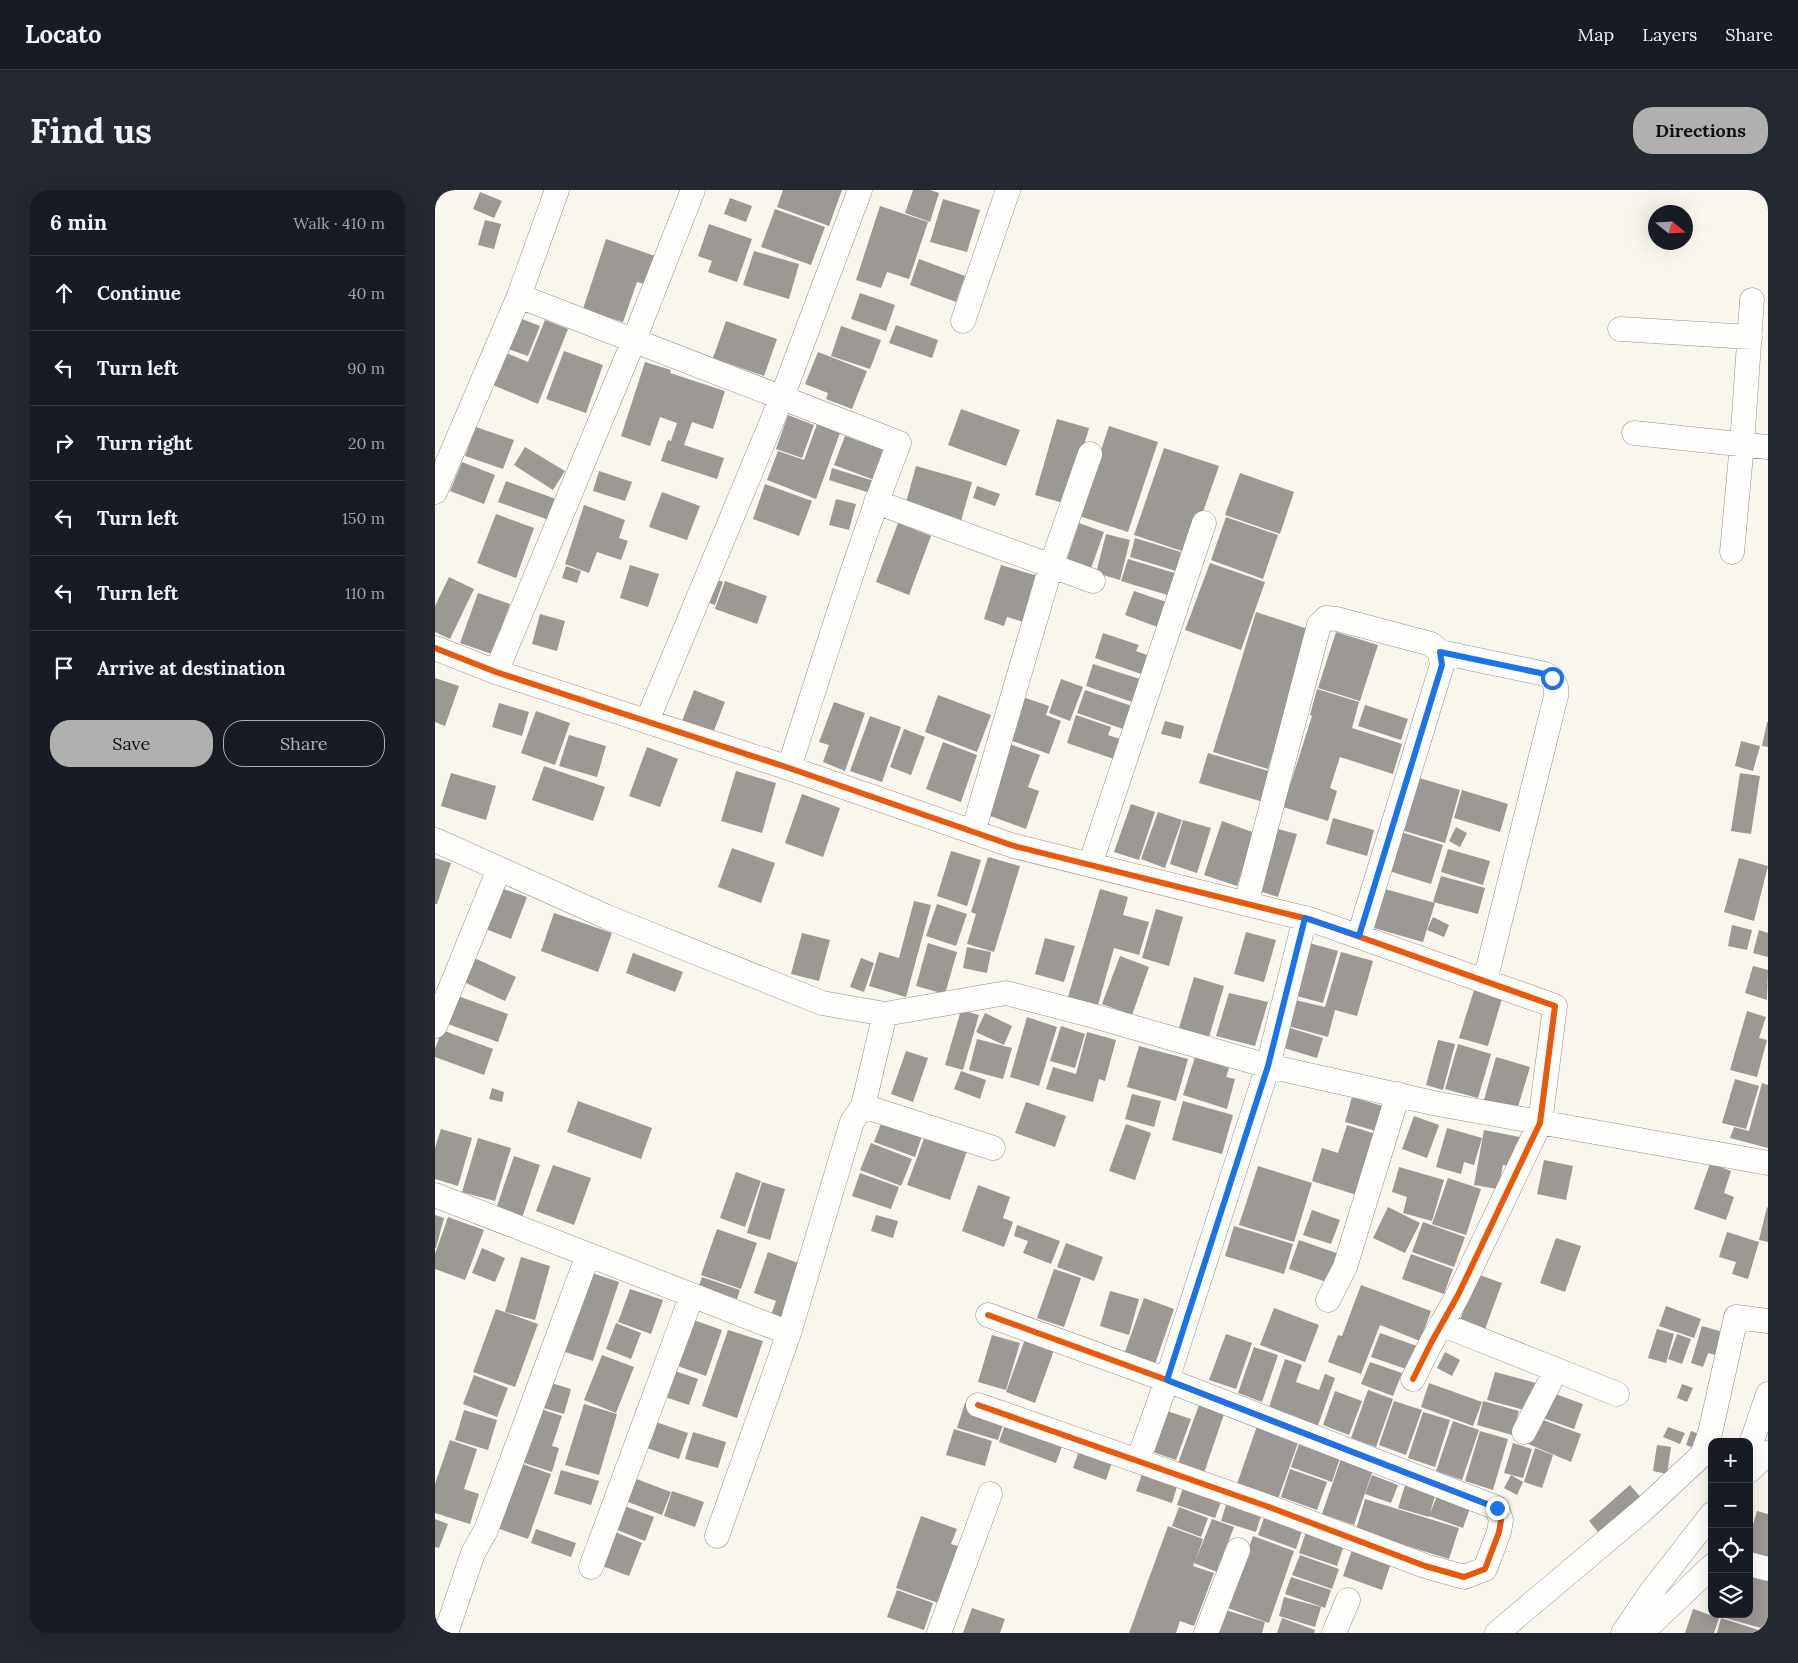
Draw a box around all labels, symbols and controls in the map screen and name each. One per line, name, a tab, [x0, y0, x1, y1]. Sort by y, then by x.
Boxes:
text: Locato	[25, 19, 102, 50]
text: Map	[1578, 23, 1614, 46]
text: Layers	[1642, 23, 1697, 46]
text: Share	[1725, 23, 1773, 46]
button: Directions	[1633, 107, 1768, 154]
text: Find us	[30, 108, 152, 153]
north arrow	[1648, 205, 1693, 250]
text: 6 min	[50, 209, 107, 236]
text: Walk · 410 m	[293, 213, 385, 233]
icon: ahead	[50, 279, 78, 307]
text: Continue	[97, 281, 181, 305]
text: 40 m	[348, 283, 385, 303]
icon: left	[50, 354, 78, 382]
text: Turn left	[97, 356, 178, 380]
text: 90 m	[347, 358, 385, 378]
icon: right	[50, 429, 78, 457]
text: Turn right	[97, 431, 193, 455]
text: 20 m	[348, 433, 385, 453]
icon: left	[50, 504, 78, 532]
text: Turn left	[97, 506, 178, 530]
text: 150 m	[342, 508, 385, 528]
icon: left	[50, 579, 78, 607]
text: Turn left	[97, 581, 178, 605]
text: 110 m	[345, 583, 385, 603]
icon: arrive	[50, 654, 78, 682]
text: Arrive at destination	[97, 656, 286, 680]
route start	[1541, 667, 1564, 690]
button: Save	[50, 720, 213, 767]
button: Share	[223, 720, 385, 767]
map controls	[1708, 1438, 1753, 1618]
button: +	[1708, 1438, 1753, 1483]
button: −	[1708, 1483, 1753, 1528]
route end	[1486, 1497, 1509, 1520]
button: locate	[1708, 1528, 1753, 1573]
button: layers	[1708, 1573, 1753, 1618]

